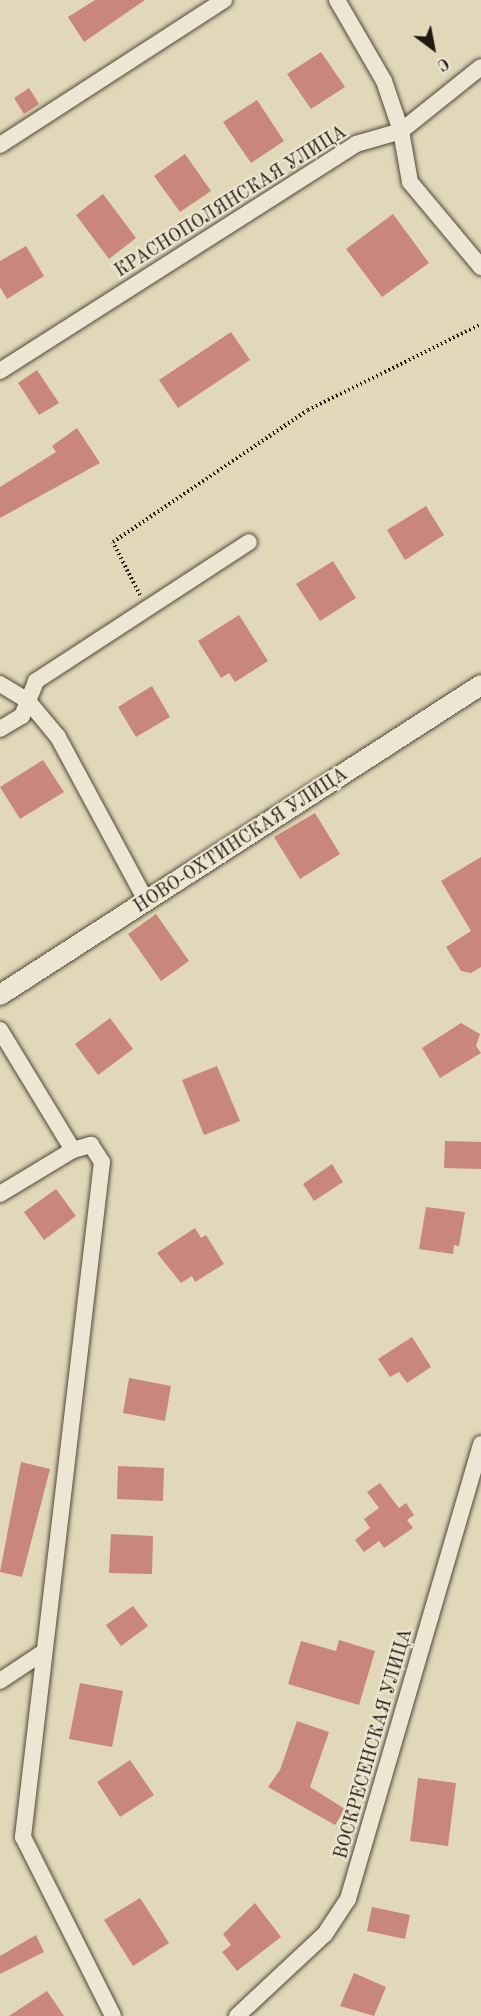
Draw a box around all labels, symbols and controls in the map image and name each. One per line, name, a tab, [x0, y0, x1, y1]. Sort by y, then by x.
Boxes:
north arrow	[403, 18, 463, 78]
text: С	[434, 54, 451, 73]
street label: КРАСНОПОЛЯНСКАЯ УЛИЦА	[111, 122, 351, 282]
street label: НОВО-ОХТИНСКАЯ УЛИЦА	[130, 764, 352, 918]
street label: ВОСКРЕСЕНСКАЯ УЛИЦА	[331, 1626, 417, 1862]

